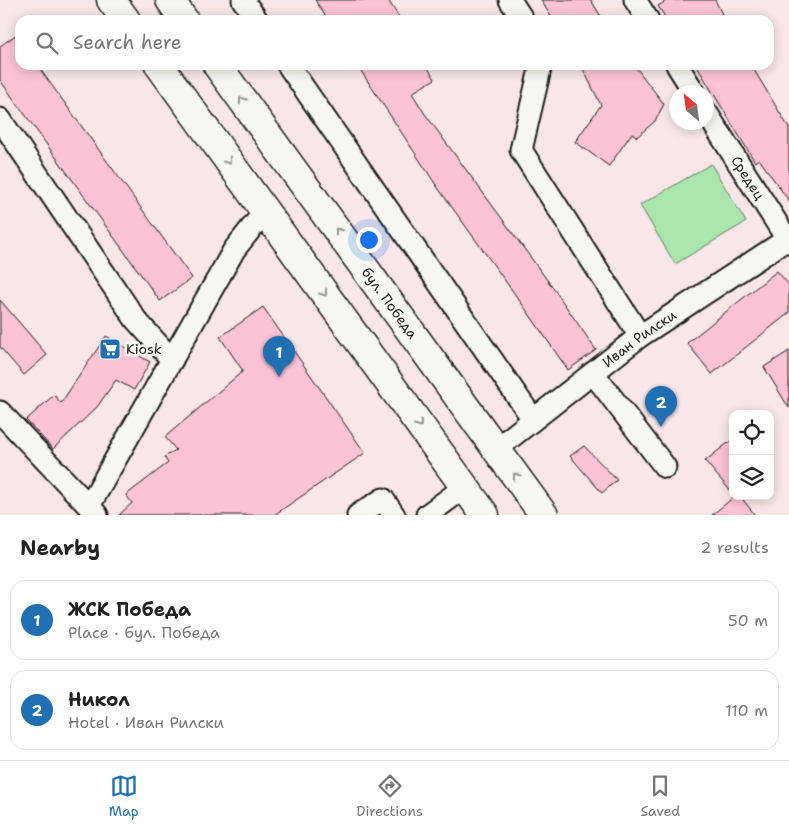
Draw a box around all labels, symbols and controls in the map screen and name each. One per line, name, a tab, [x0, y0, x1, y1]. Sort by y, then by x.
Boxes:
search box	[15, 15, 774, 70]
icon: search	[33, 29, 61, 57]
text: Search here	[73, 30, 182, 55]
north arrow	[669, 85, 714, 130]
one-way arrow	[239, 96, 248, 105]
street label: Средец	[727, 152, 769, 203]
one-way arrow	[223, 155, 231, 164]
one-way arrow	[335, 227, 344, 237]
your location	[356, 227, 382, 253]
street label: бул. Победа	[358, 264, 422, 342]
one-way arrow	[318, 287, 327, 296]
street label: Иван Рилски	[599, 306, 680, 371]
pin: 1	[263, 336, 295, 377]
supermarket icon: Kiosk	[98, 337, 122, 361]
place label: Kiosk	[126, 340, 162, 358]
pin: 2	[645, 386, 677, 427]
map controls	[729, 410, 774, 500]
button: locate	[729, 410, 774, 455]
one-way arrow	[413, 418, 422, 428]
button: layers	[729, 455, 774, 500]
one-way arrow	[513, 473, 521, 482]
text: Nearby	[20, 534, 100, 562]
text: 2 results	[700, 537, 769, 558]
text: ЖСК Победа	[68, 597, 191, 622]
text: 1	[33, 610, 41, 631]
text: 50 m	[728, 610, 768, 631]
text: Place · бул. Победа	[68, 622, 220, 643]
text: Никол	[68, 687, 130, 712]
text: 2	[31, 700, 43, 721]
text: 110 m	[725, 700, 768, 721]
text: Hotel · Иван Рилски	[68, 712, 224, 733]
tab: Map	[109, 772, 139, 820]
tab: Directions	[356, 772, 423, 820]
tab: Saved	[641, 772, 680, 820]

